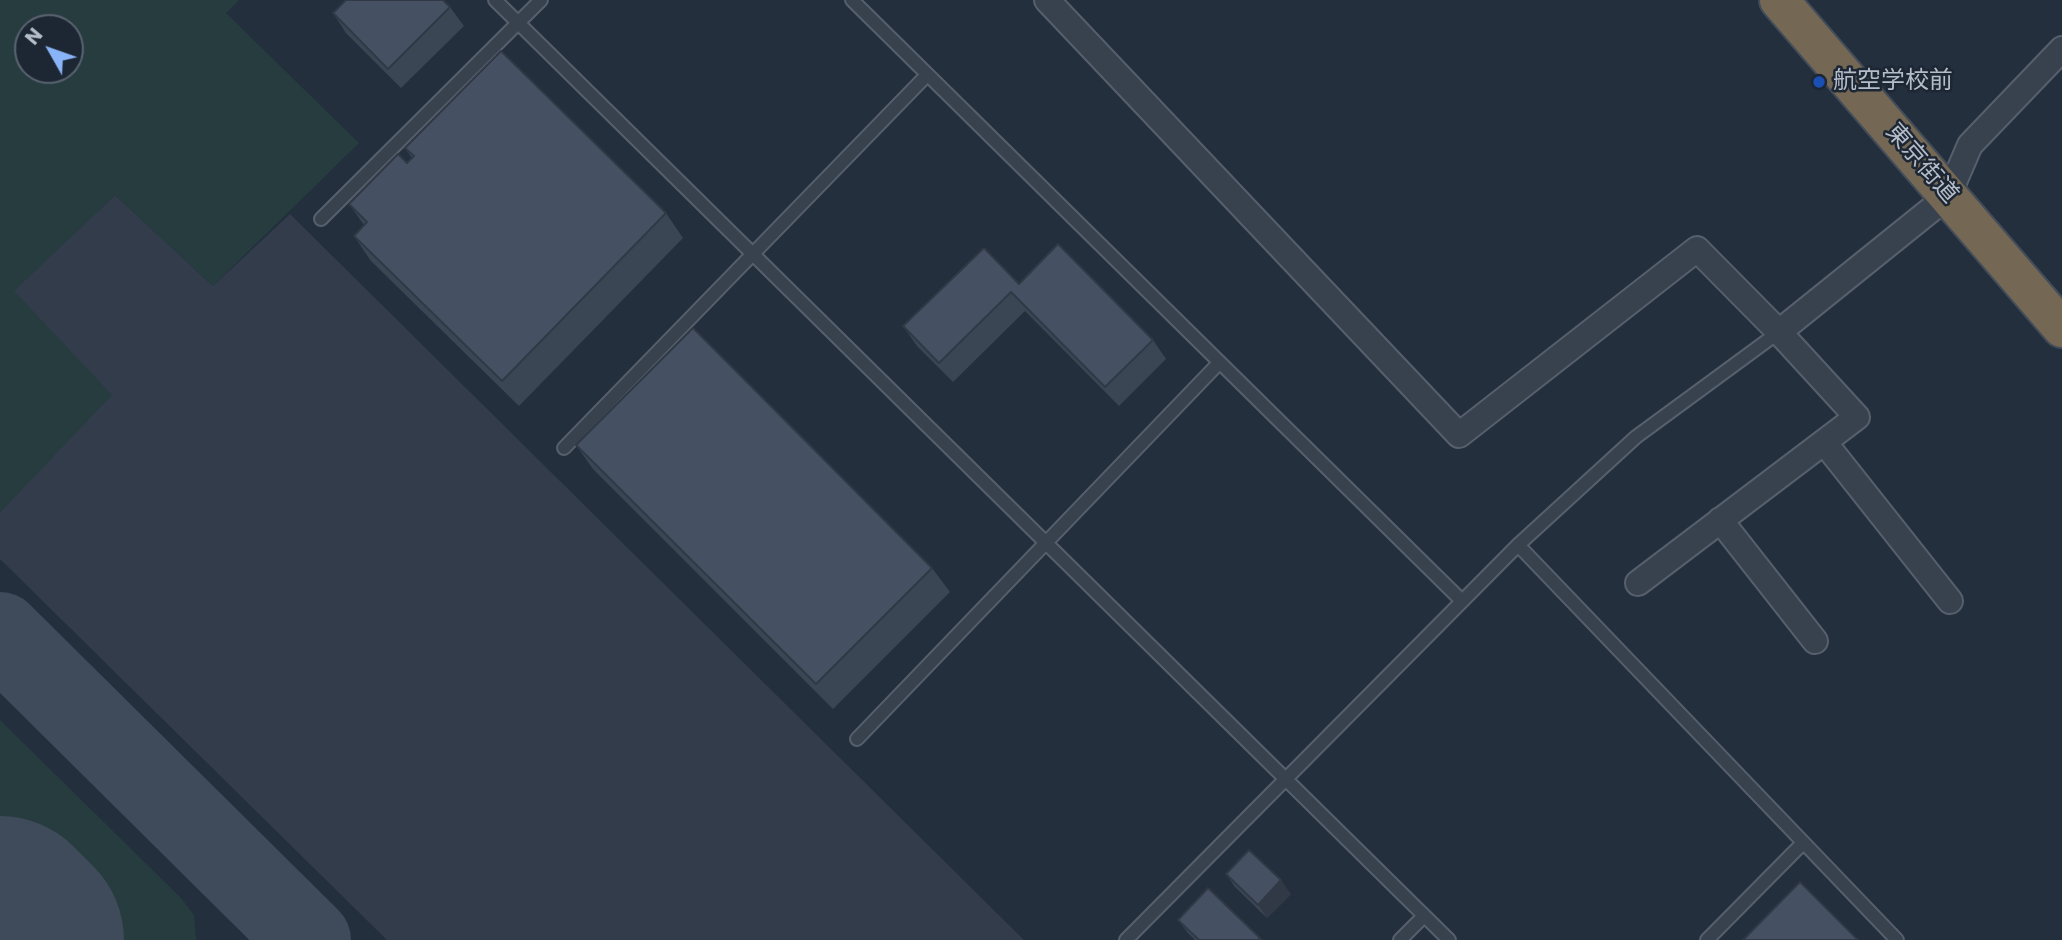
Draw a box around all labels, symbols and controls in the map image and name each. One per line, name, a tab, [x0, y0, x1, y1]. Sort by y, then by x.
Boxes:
north arrow	[14, 14, 84, 84]
text: N	[19, 22, 49, 51]
place label: 航空学校前	[1833, 68, 1953, 96]
marker: 航空学校前	[1811, 74, 1827, 90]
street label: 東京街道	[1879, 118, 1963, 210]

